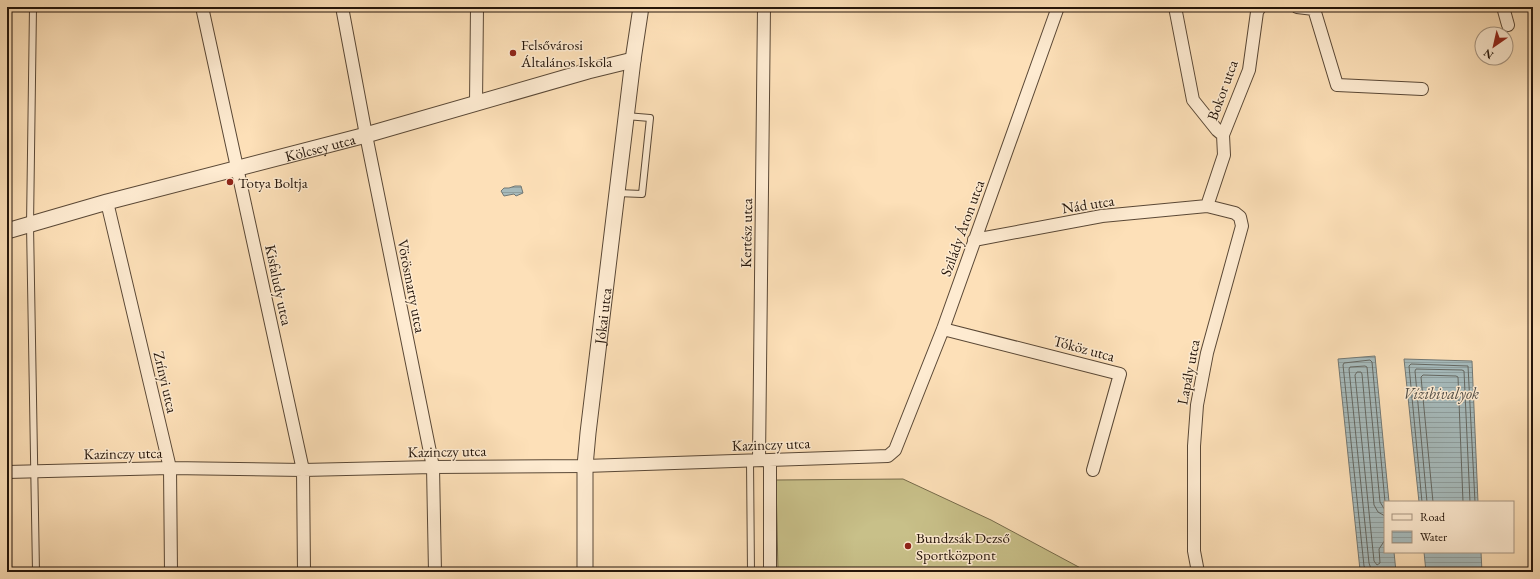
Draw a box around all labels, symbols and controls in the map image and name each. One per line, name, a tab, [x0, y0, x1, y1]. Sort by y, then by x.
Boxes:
north arrow	[1474, 26, 1514, 66]
place label: Felsővárosi Általános Iskola	[520, 35, 612, 71]
text: N	[1481, 46, 1496, 63]
marker: Felsővárosi Általános Iskola	[508, 48, 518, 58]
street label: Bokor utca	[1202, 57, 1242, 123]
street label: Kölcsey utca	[283, 129, 357, 165]
place label: Totya Boltja	[238, 173, 308, 192]
marker: Totya Boltja	[225, 177, 235, 187]
street label: Szilády Áron utca	[936, 177, 988, 279]
street label: Nád utca	[1060, 190, 1116, 218]
street label: Kertész utca	[736, 198, 756, 268]
street label: Vörösmarty utca	[394, 238, 430, 334]
street label: Kisfaludy utca	[261, 243, 297, 327]
street label: Jókai utca	[589, 287, 615, 347]
street label: Tóköz utca	[1051, 331, 1117, 365]
street label: Lapály utca	[1172, 338, 1204, 406]
street label: Zrínyi utca	[150, 349, 182, 415]
water label: Vízibivalyok	[1403, 383, 1480, 404]
street label: Kazinczy utca	[731, 433, 811, 455]
street label: Kazinczy utca	[408, 441, 486, 461]
street label: Kazinczy utca	[84, 443, 162, 463]
legend	[1384, 501, 1514, 553]
text: Road	[1420, 509, 1446, 525]
place label: Bundzsák Dezső Sportközpont	[916, 528, 1010, 564]
text: Water	[1420, 529, 1447, 545]
marker: Bundzsák Dezső Sportközpont	[903, 541, 913, 551]

